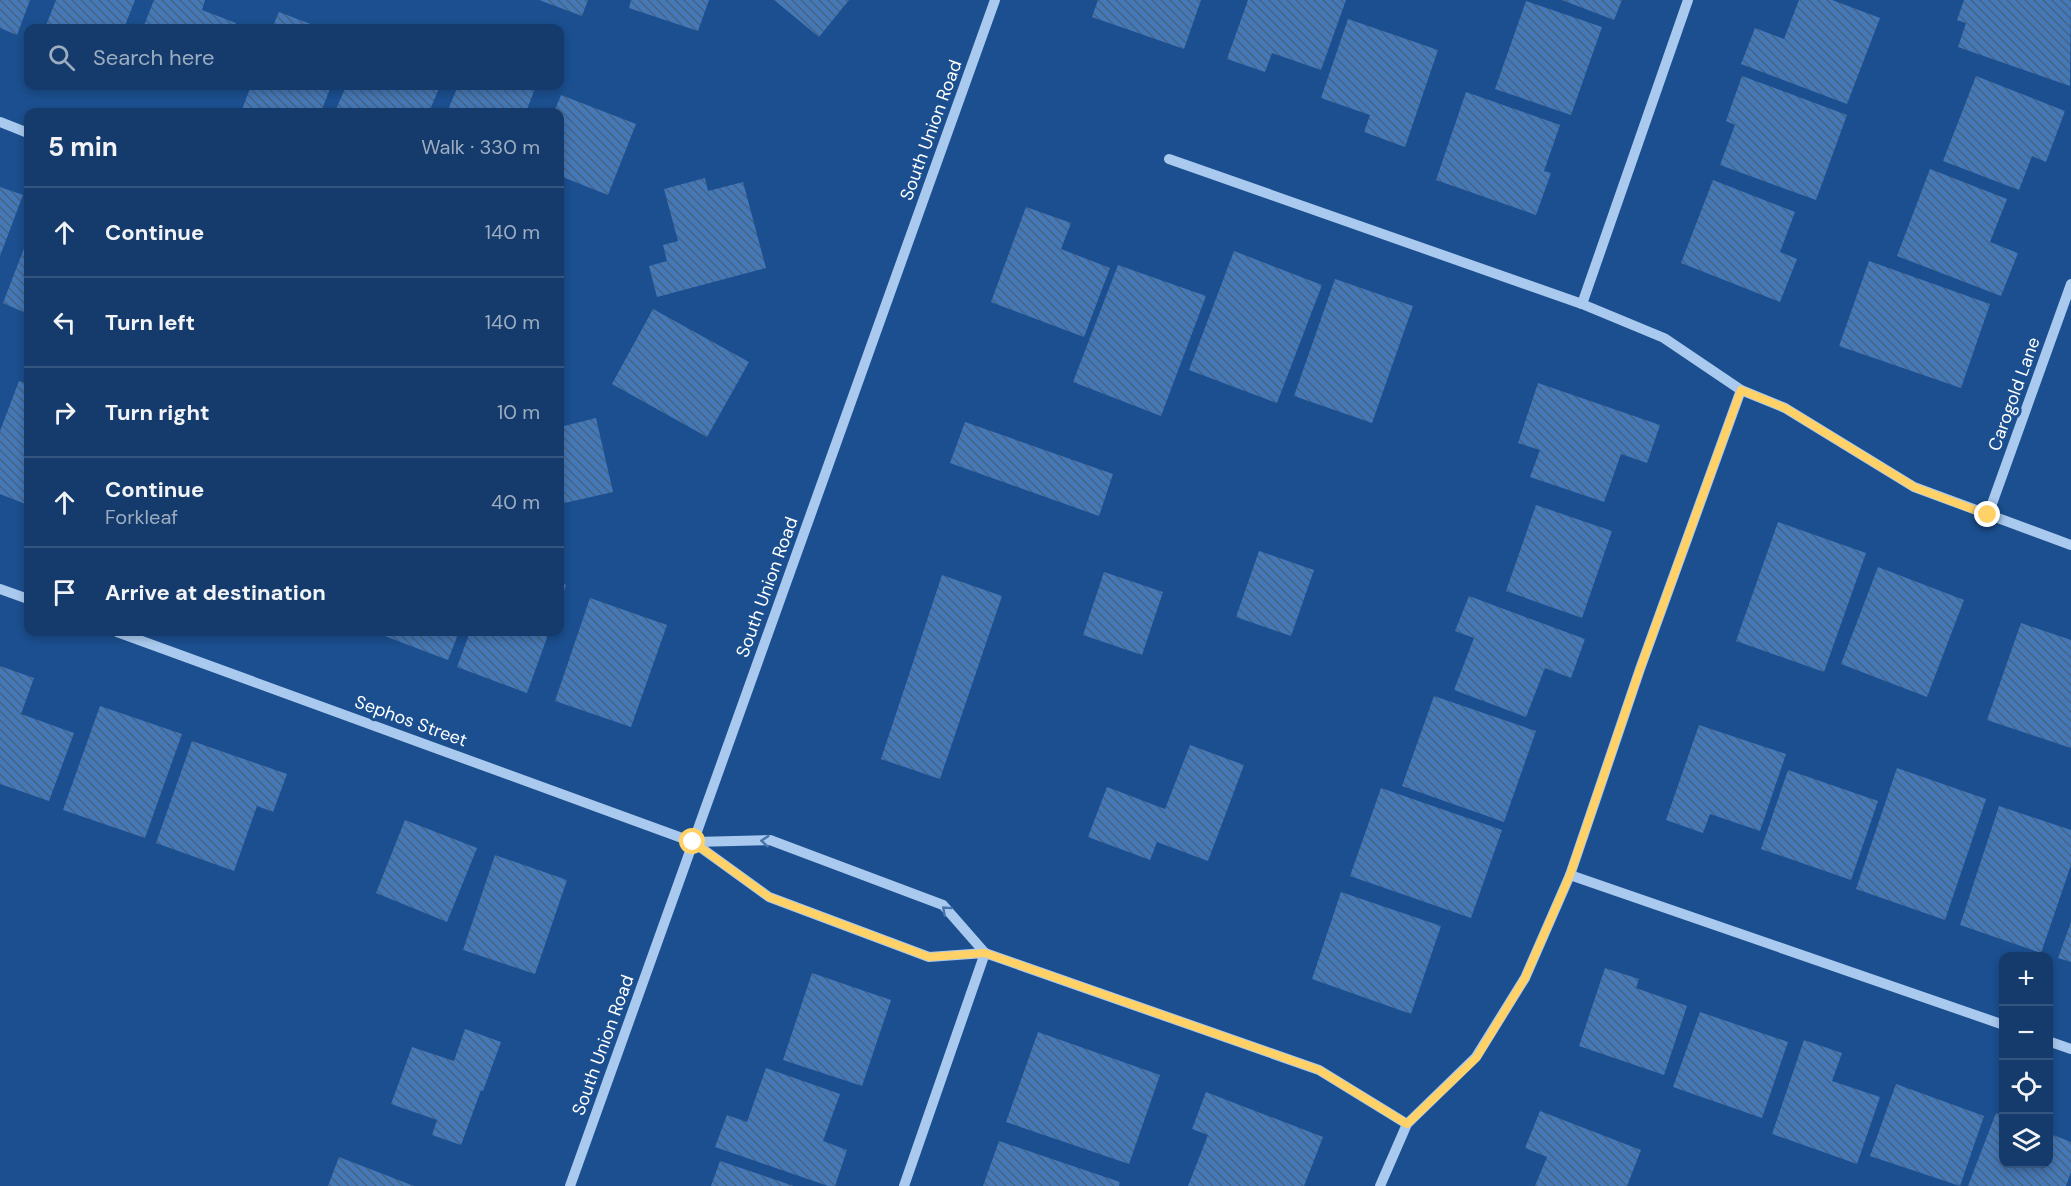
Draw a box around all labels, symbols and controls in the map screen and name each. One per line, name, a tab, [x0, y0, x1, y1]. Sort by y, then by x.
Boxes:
search box	[24, 24, 564, 90]
icon: search	[45, 41, 78, 74]
text: Search here	[93, 43, 214, 72]
street label: South Union Road	[894, 56, 968, 204]
text: 5 min	[48, 130, 118, 164]
text: Walk · 330 m	[421, 134, 540, 160]
icon: ahead	[48, 216, 81, 249]
text: Continue	[105, 218, 204, 247]
text: 140 m	[485, 219, 540, 245]
icon: left	[48, 306, 81, 339]
text: Turn left	[105, 308, 195, 337]
text: 140 m	[485, 309, 540, 335]
street label: Carogold Lane	[1982, 334, 2046, 454]
icon: right	[48, 396, 81, 429]
text: Turn right	[105, 398, 210, 427]
text: 10 m	[497, 399, 540, 425]
text: Continue	[105, 475, 204, 504]
icon: ahead	[48, 486, 81, 519]
text: 40 m	[491, 489, 540, 515]
route end	[1974, 501, 2000, 527]
text: Forkleaf	[105, 504, 178, 530]
street label: South Union Road	[730, 513, 804, 661]
icon: arrive	[48, 576, 81, 609]
text: Arrive at destination	[105, 578, 326, 607]
street label: Sephos Street	[352, 690, 470, 752]
route start	[679, 828, 705, 854]
one-way arrow	[760, 835, 769, 848]
one-way arrow	[942, 907, 953, 918]
map controls	[1999, 952, 2053, 1168]
button: +	[1999, 952, 2053, 1006]
street label: South Union Road	[566, 971, 640, 1119]
button: −	[1999, 1006, 2053, 1060]
button: locate	[1999, 1060, 2053, 1114]
button: layers	[1999, 1114, 2053, 1168]

